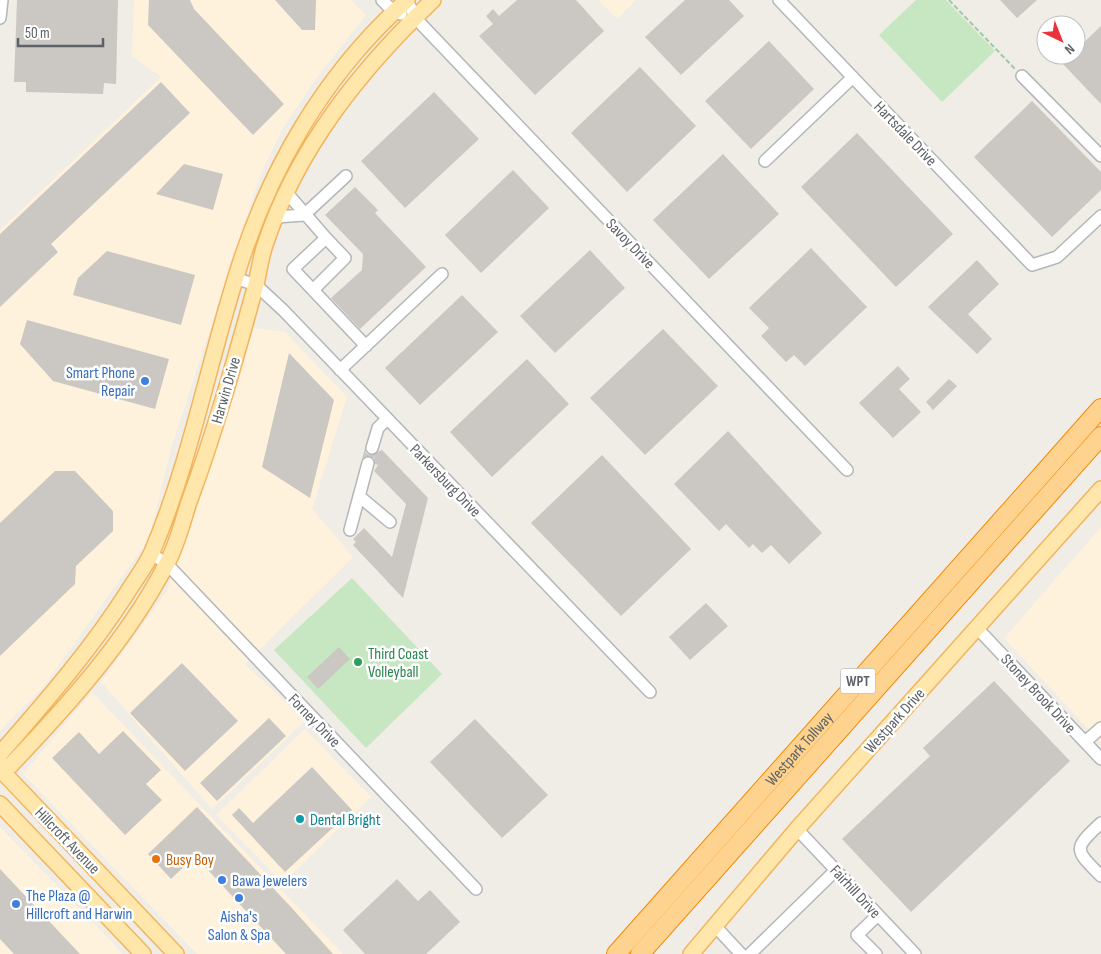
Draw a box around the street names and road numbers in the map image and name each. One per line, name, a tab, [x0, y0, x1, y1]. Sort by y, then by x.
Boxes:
street label: Hartsdale Drive	[869, 98, 940, 170]
street label: Savoy Drive	[602, 215, 658, 273]
street label: Harwin Drive	[208, 355, 245, 426]
street label: Parkersburg Drive	[405, 441, 484, 521]
street label: Stoney Brook Drive	[996, 650, 1079, 738]
road number: WPT	[840, 668, 876, 694]
street label: Westpark Drive	[861, 684, 929, 758]
street label: Forney Drive	[284, 690, 344, 752]
street label: Westpark Tollway	[762, 709, 838, 790]
street label: Hillcroft Avenue	[30, 804, 103, 878]
street label: Fairhill Drive	[826, 861, 884, 923]

